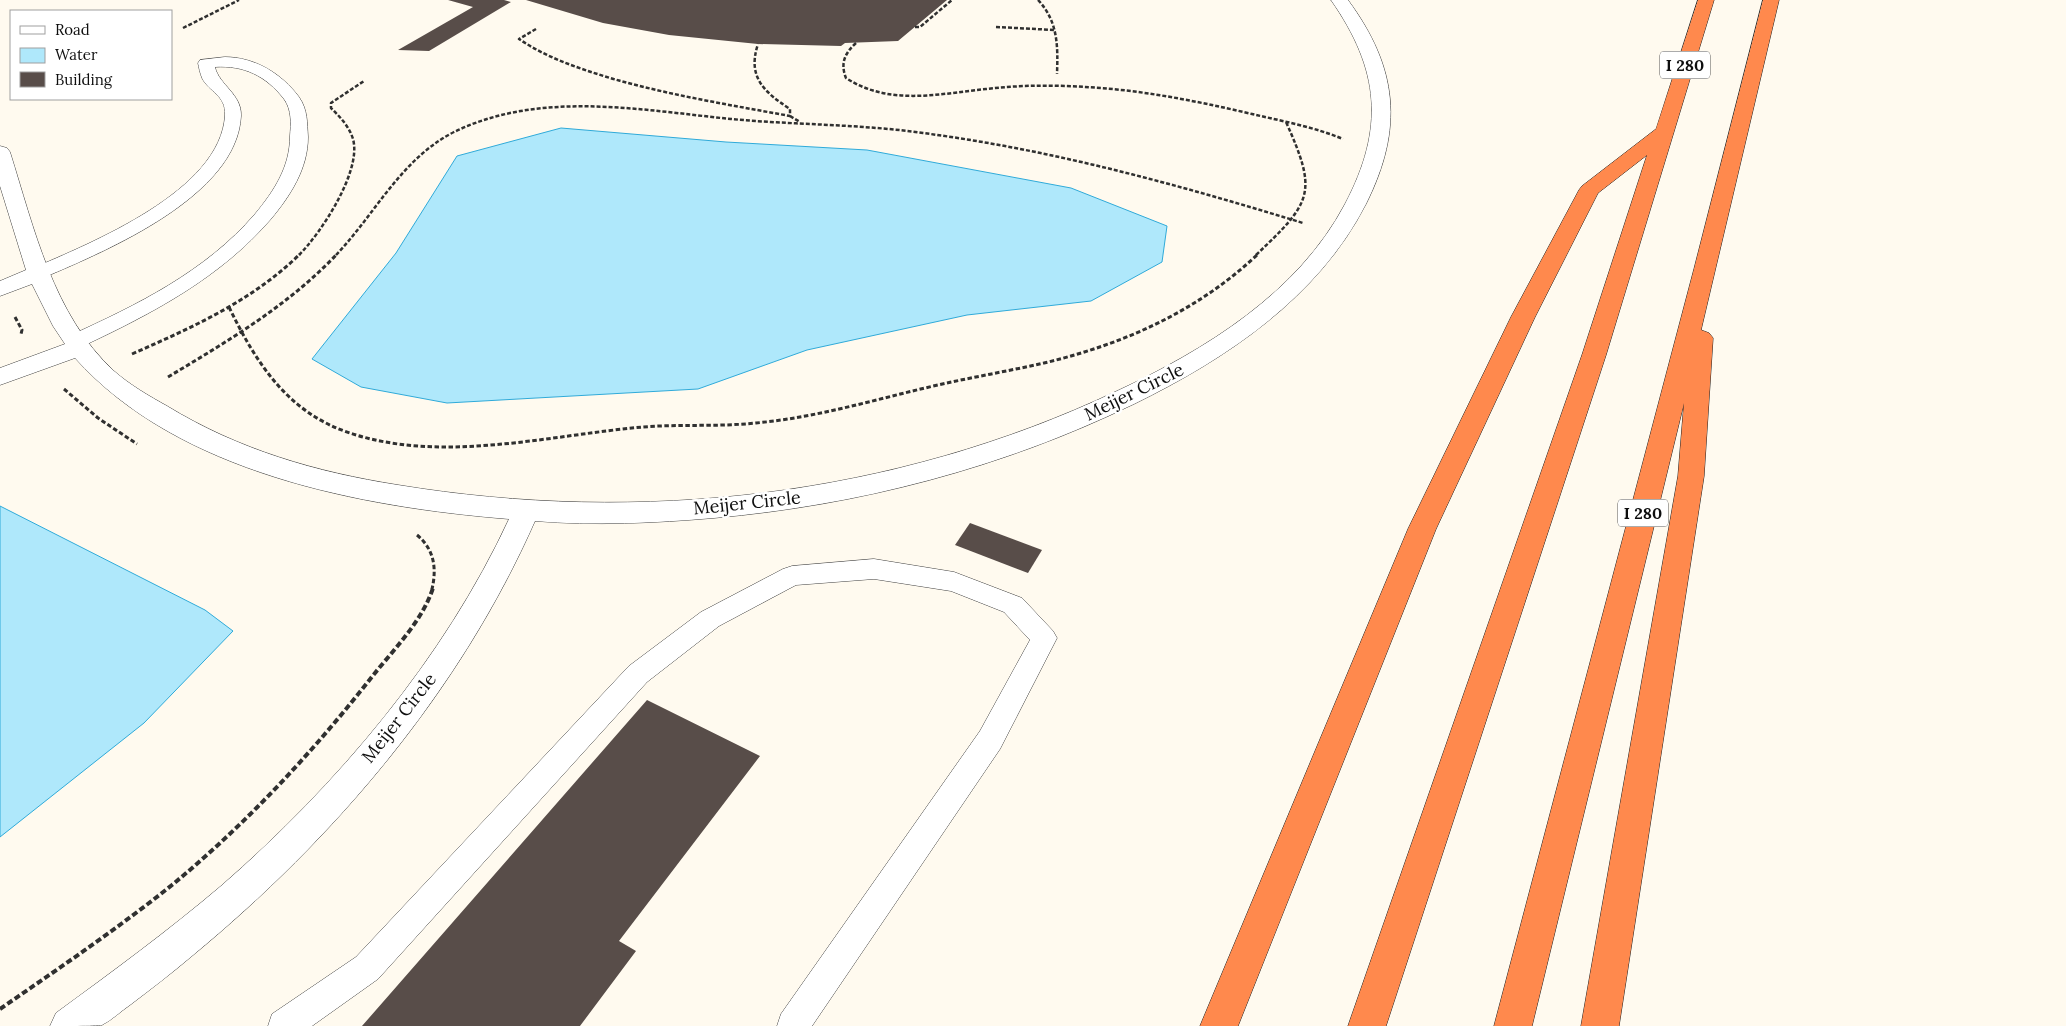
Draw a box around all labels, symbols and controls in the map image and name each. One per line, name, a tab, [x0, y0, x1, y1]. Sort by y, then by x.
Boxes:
legend	[10, 10, 172, 100]
text: Road	[55, 20, 90, 39]
text: Water	[55, 45, 98, 64]
road number: I 280	[1660, 52, 1710, 78]
text: Building	[55, 70, 113, 89]
street label: Meijer Circle	[1080, 357, 1187, 426]
street label: Meijer Circle	[692, 485, 802, 520]
road number: I 280	[1618, 499, 1668, 526]
street label: Meijer Circle	[356, 668, 441, 767]

